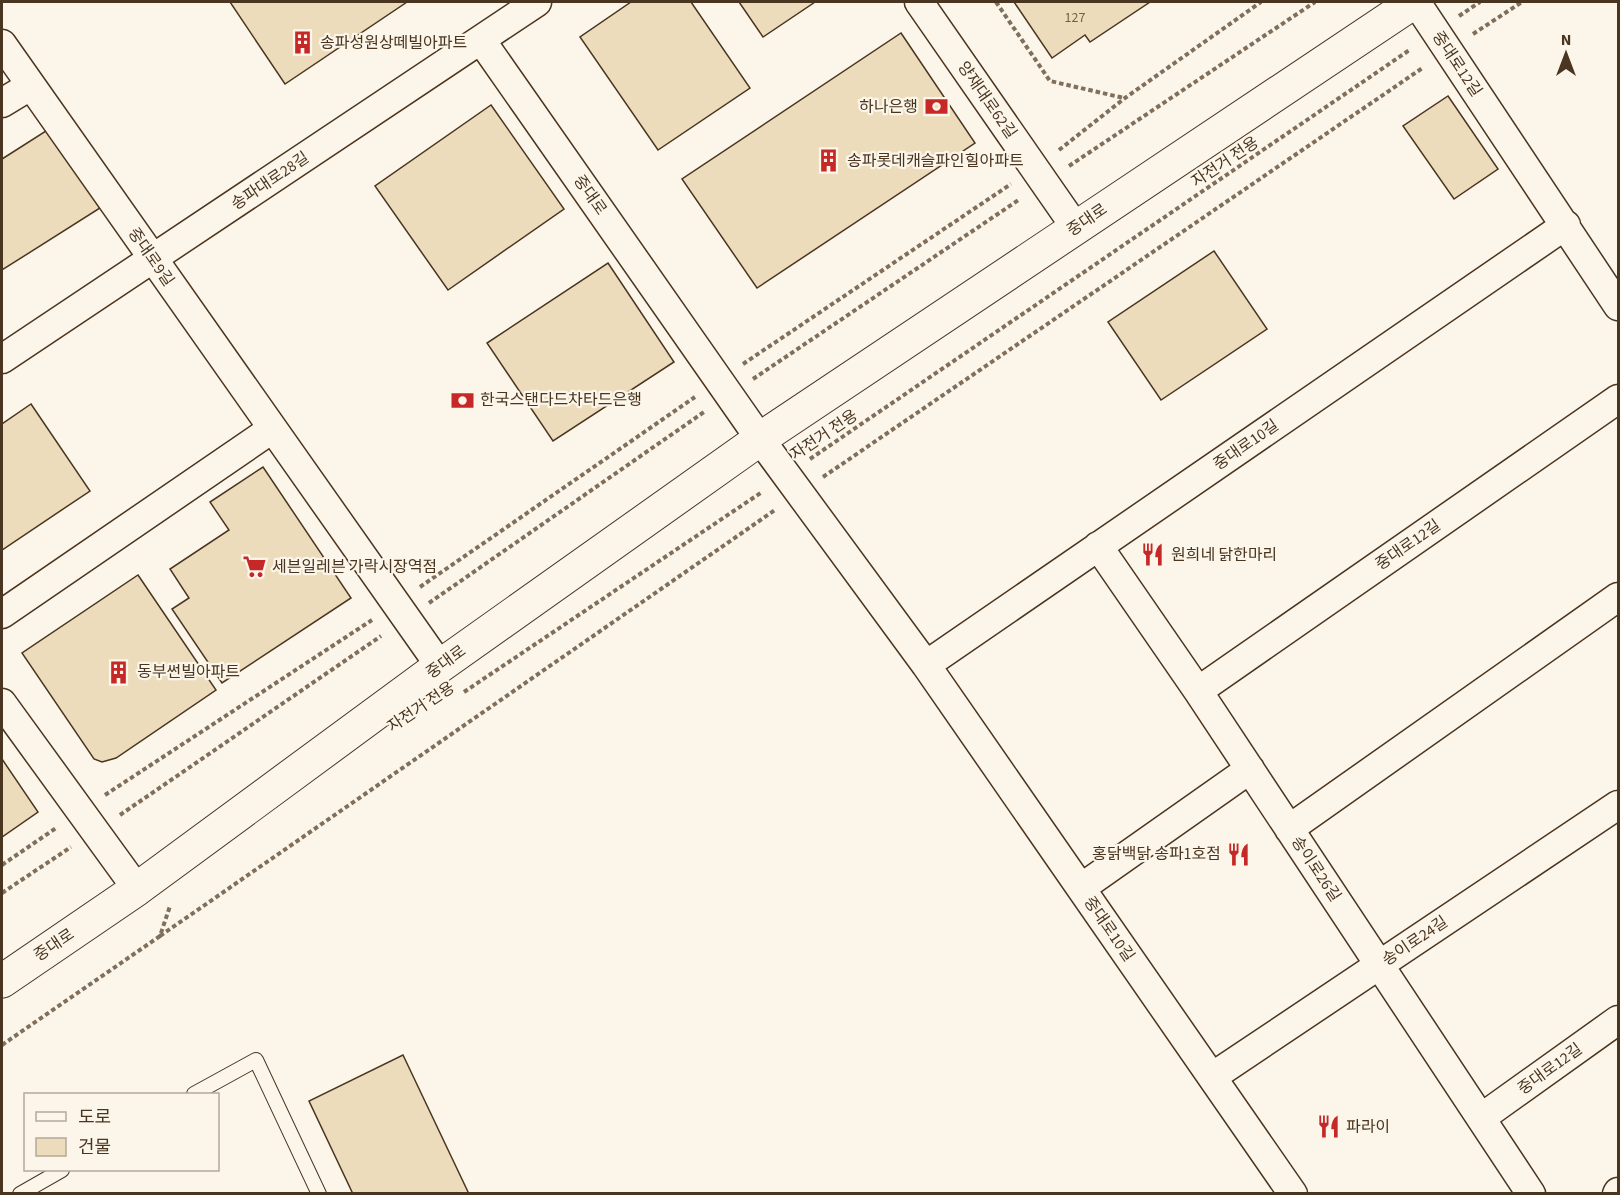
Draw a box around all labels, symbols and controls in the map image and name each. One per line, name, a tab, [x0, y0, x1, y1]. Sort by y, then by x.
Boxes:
house number: 127	[1065, 8, 1085, 28]
north arrow	[1536, 24, 1596, 84]
street label: 중대로12길	[1427, 27, 1487, 101]
text: N	[1561, 29, 1571, 51]
building icon: 송파성원상떼빌아파트	[289, 30, 315, 56]
place label: 송파성원상떼빌아파트	[320, 32, 467, 54]
street label: 양재대로62길	[952, 57, 1022, 143]
bank icon: 하나은행	[923, 94, 949, 120]
place label: 하나은행	[859, 96, 918, 118]
street label: 자전거 전용	[1187, 131, 1263, 193]
street label: 송파대로28길	[227, 147, 313, 215]
building icon: 송파롯데캐슬파인힐아파트	[816, 148, 842, 174]
place label: 송파롯데캐슬파인힐아파트	[847, 150, 1024, 172]
street label: 중대로	[568, 171, 612, 220]
street label: 중대로	[1063, 198, 1112, 241]
street label: 중대로9길	[123, 223, 179, 291]
bank icon: 한국스탠다드차타드은행	[449, 387, 475, 413]
place label: 한국스탠다드차타드은행	[480, 389, 642, 411]
street label: 자전거 전용	[786, 404, 862, 466]
street label: 중대로10길	[1209, 415, 1283, 475]
street label: 중대로12길	[1371, 515, 1445, 575]
restaurant icon: 원희네 닭한마리	[1140, 542, 1166, 568]
place label: 원희네 닭한마리	[1171, 544, 1277, 566]
supermarket icon: 세븐일레븐 가락시장역점	[241, 554, 267, 580]
place label: 세븐일레븐 가락시장역점	[272, 556, 437, 578]
street label: 중대로	[422, 640, 471, 684]
building icon: 동부썬빌아파트	[106, 659, 132, 685]
place label: 동부썬빌아파트	[137, 661, 240, 683]
street label: 자전거 전용	[383, 676, 459, 738]
street label: 송이로26길	[1286, 832, 1346, 906]
restaurant icon: 홍닭백닭 송파1호점	[1226, 841, 1252, 867]
place label: 홍닭백닭 송파1호점	[1092, 843, 1221, 865]
street label: 중대로10길	[1079, 892, 1139, 966]
street label: 송이로24길	[1378, 911, 1452, 971]
street label: 중대로	[30, 923, 79, 966]
street label: 중대로12길	[1513, 1038, 1587, 1100]
legend	[24, 1093, 219, 1171]
text: 도로	[78, 1105, 111, 1130]
restaurant icon: 파라이	[1315, 1114, 1341, 1140]
place label: 파라이	[1346, 1116, 1390, 1138]
text: 건물	[78, 1135, 111, 1160]

